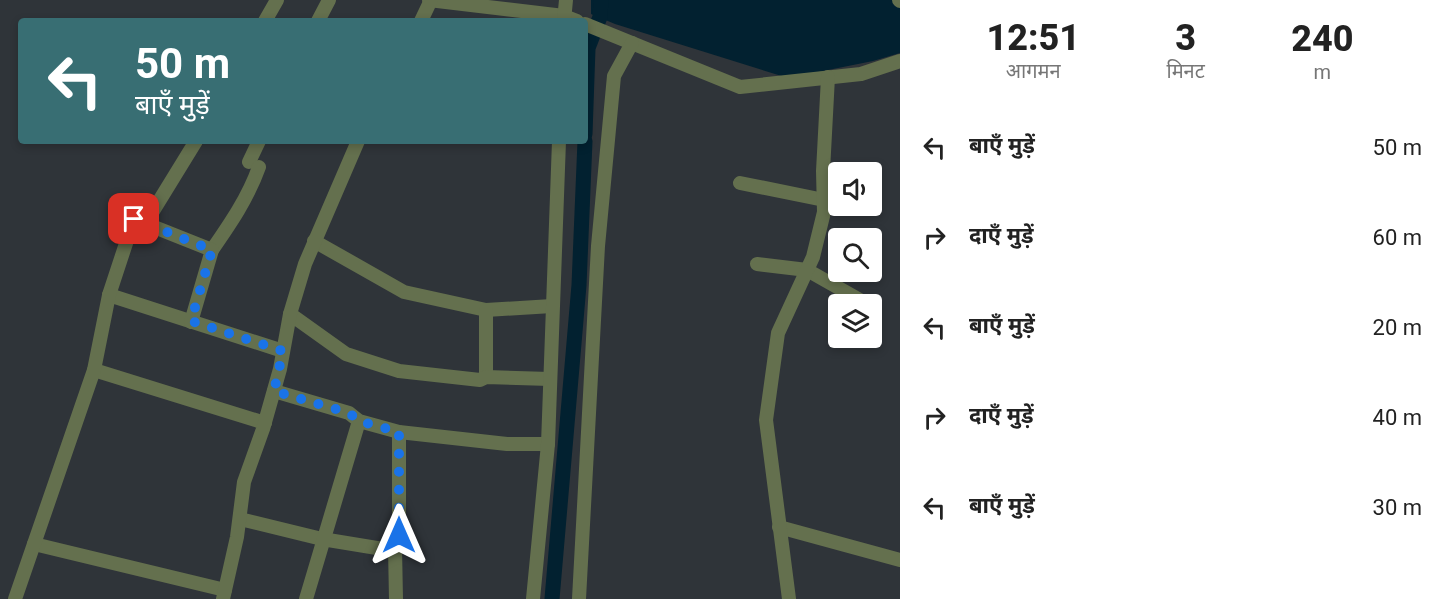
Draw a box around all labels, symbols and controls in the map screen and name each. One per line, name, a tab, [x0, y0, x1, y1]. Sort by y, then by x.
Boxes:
text: 12:51	[986, 17, 1080, 59]
text: 3	[1175, 17, 1196, 59]
text: 240	[1291, 18, 1354, 60]
text: 50 m	[135, 39, 230, 88]
icon: left	[36, 42, 114, 120]
text: आगमन	[1006, 59, 1061, 83]
text: मिनट	[1166, 59, 1205, 83]
text: m	[1314, 60, 1331, 84]
text: बाएँ मुड़ें	[135, 89, 210, 121]
icon: left	[918, 131, 951, 164]
text: बाएँ मुड़ें	[969, 133, 1035, 158]
text: 50 m	[1373, 135, 1422, 160]
map controls	[828, 162, 882, 348]
button: sound	[828, 162, 882, 216]
pin	[108, 193, 159, 244]
icon: arrive	[117, 202, 150, 235]
icon: right	[918, 221, 951, 254]
text: दाएँ मुड़ें	[969, 223, 1034, 248]
text: 60 m	[1373, 225, 1422, 250]
button: search	[828, 228, 882, 282]
button: layers	[828, 294, 882, 348]
icon: left	[918, 311, 951, 344]
text: बाएँ मुड़ें	[969, 313, 1035, 338]
text: 20 m	[1373, 315, 1422, 340]
icon: right	[918, 401, 951, 434]
text: दाएँ मुड़ें	[969, 403, 1034, 428]
text: 40 m	[1373, 405, 1422, 430]
icon: left	[918, 491, 951, 524]
text: बाएँ मुड़ें	[969, 493, 1035, 518]
text: 30 m	[1373, 495, 1422, 520]
position arrow	[367, 503, 431, 567]

